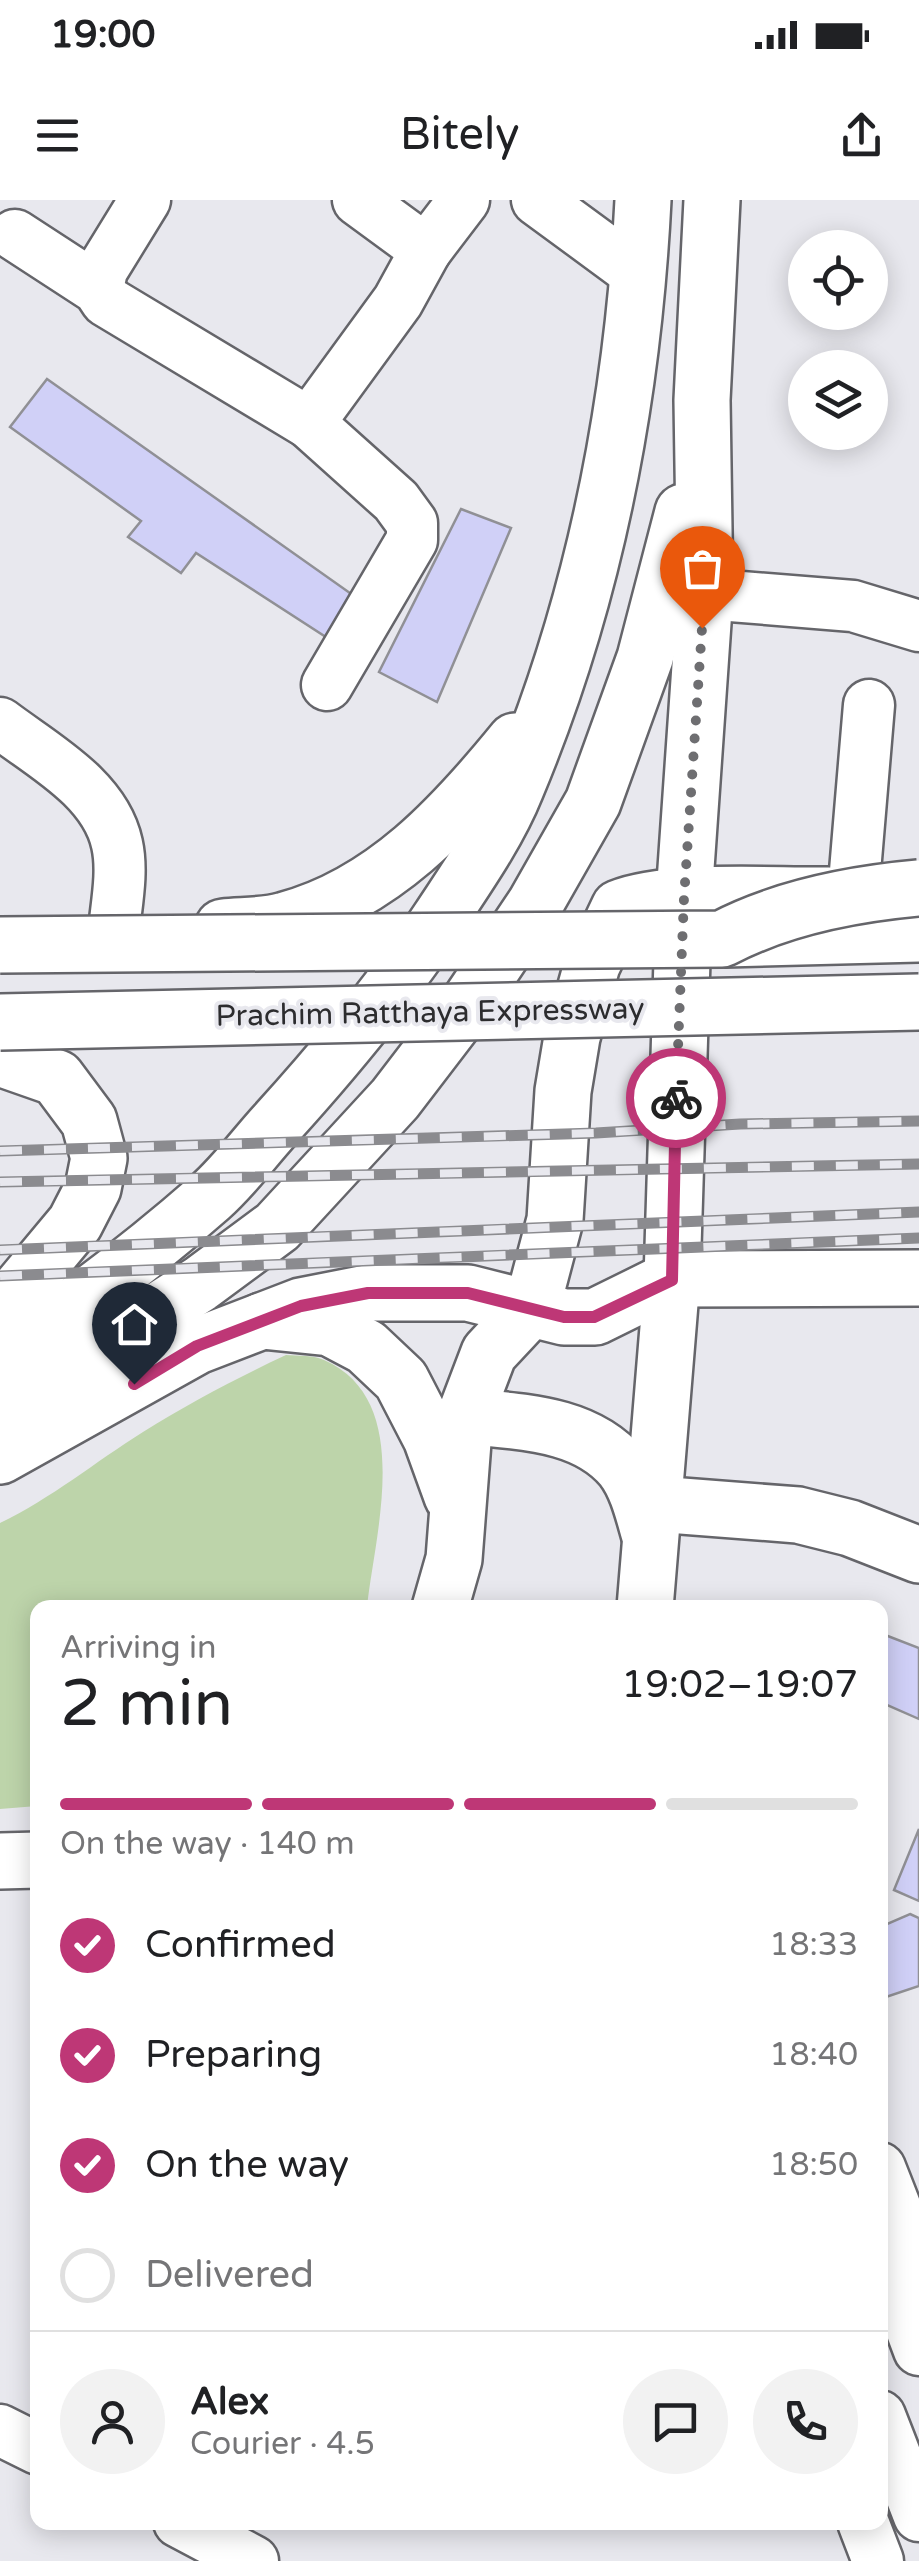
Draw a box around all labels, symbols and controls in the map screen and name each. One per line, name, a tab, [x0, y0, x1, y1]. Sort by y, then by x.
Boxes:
text: 19:00	[50, 12, 155, 58]
icon: menu	[30, 108, 85, 163]
text: Bitely	[400, 108, 519, 162]
icon: share	[834, 108, 889, 163]
map controls	[788, 230, 888, 450]
button: locate	[788, 230, 888, 330]
button: layers	[788, 350, 888, 450]
pin	[660, 526, 745, 629]
icon: bag	[675, 541, 730, 596]
street label: Prachim Ratthaya Expressway	[215, 990, 645, 1035]
courier	[626, 1048, 726, 1148]
icon: bike	[649, 1071, 704, 1126]
pin	[92, 1282, 177, 1385]
icon: home	[107, 1297, 162, 1352]
text: Arriving in	[60, 1629, 217, 1667]
text: 19:02–19:07	[621, 1662, 858, 1708]
text: 2 min	[60, 1665, 233, 1744]
text: On the way · 140 m	[60, 1825, 355, 1863]
icon: check	[60, 1918, 115, 1973]
text: Confirmed	[145, 1922, 336, 1968]
text: 18:33	[769, 1926, 858, 1964]
icon: check	[60, 2028, 115, 2083]
text: Preparing	[145, 2032, 322, 2078]
text: 18:40	[769, 2036, 858, 2074]
icon: check	[60, 2138, 115, 2193]
text: On the way	[145, 2142, 349, 2188]
text: 18:50	[769, 2146, 858, 2184]
text: Delivered	[145, 2252, 314, 2298]
button: person	[60, 2369, 165, 2474]
button: chat	[623, 2369, 728, 2474]
button: phone	[753, 2369, 858, 2474]
text: Alex	[190, 2379, 269, 2425]
text: Courier · 4.5	[190, 2425, 375, 2463]

